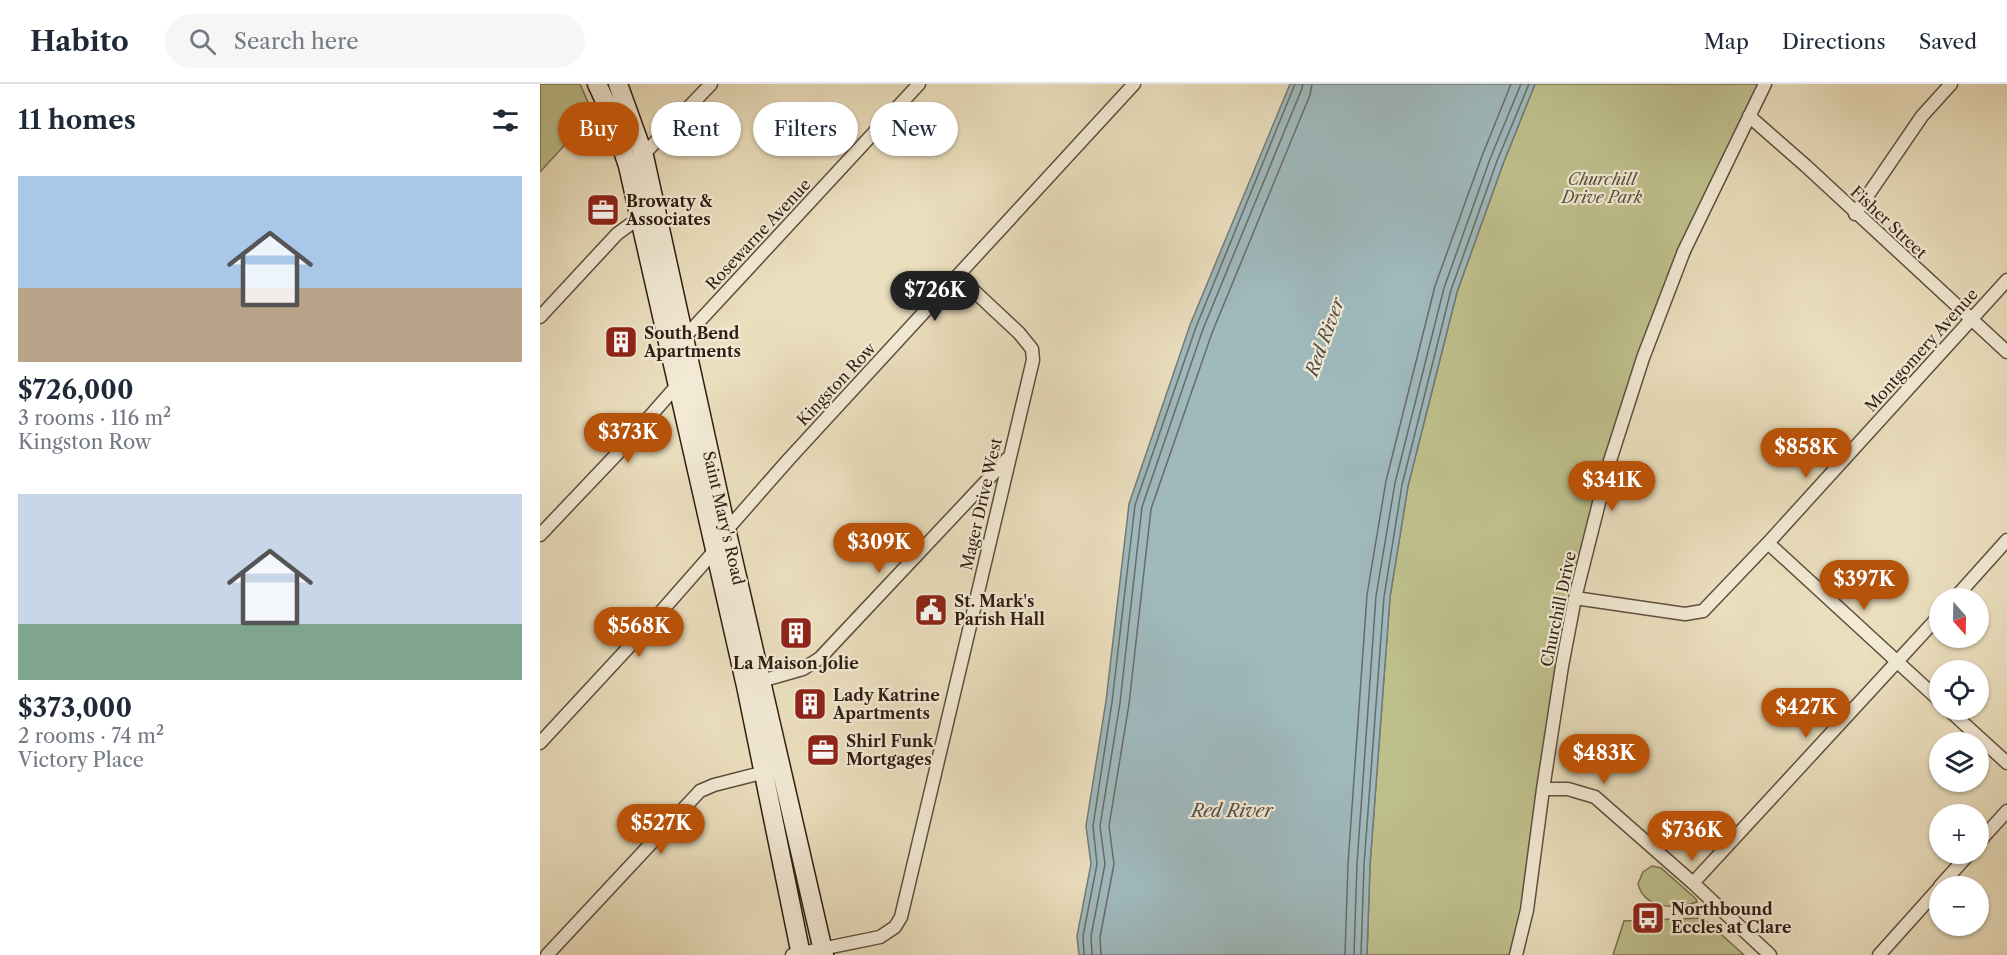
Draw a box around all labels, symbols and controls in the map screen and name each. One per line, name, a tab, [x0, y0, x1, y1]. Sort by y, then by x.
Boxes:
search box	[165, 14, 585, 68]
text: Habito	[30, 24, 129, 58]
icon: search	[186, 25, 219, 58]
text: Search here	[234, 28, 358, 55]
text: Map	[1704, 29, 1749, 54]
text: Directions	[1782, 29, 1886, 54]
text: Saved	[1919, 29, 1977, 54]
chip: Buy	[558, 102, 639, 156]
chip: Rent	[651, 102, 741, 156]
chip: Filters	[753, 102, 858, 156]
chip: New	[870, 102, 958, 156]
text: 11 homes	[18, 104, 136, 136]
icon: filters	[489, 104, 522, 137]
park label: Churchill Drive Park	[1560, 169, 1643, 207]
street label: Rosewarne Avenue	[701, 174, 815, 294]
street label: Fisher Street	[1847, 182, 1932, 263]
place label: Browaty & Associates	[625, 191, 713, 229]
office icon: Browaty & Associates	[585, 192, 621, 228]
icon: home	[216, 215, 324, 323]
pin: $726K	[893, 271, 977, 322]
text: $726K	[904, 278, 966, 302]
street label: Montgomery Avenue	[1860, 284, 1982, 416]
water label: Red River	[1300, 293, 1350, 381]
place label: South Bend Apartments	[643, 323, 741, 361]
building icon: South Bend Apartments	[603, 324, 639, 360]
street label: Kingston Row	[792, 338, 880, 430]
text: $726,000	[18, 374, 134, 406]
text: 3 rooms · 116 m²	[18, 406, 171, 430]
pin: $373K	[586, 413, 670, 464]
text: $373K	[598, 420, 658, 444]
pin: $858K	[1764, 428, 1848, 479]
text: Kingston Row	[18, 430, 151, 454]
street label: Mager Drive West	[956, 435, 1006, 572]
text: $858K	[1775, 435, 1837, 459]
street label: Saint Mary's Road	[699, 449, 749, 587]
pin: $341K	[1570, 461, 1654, 512]
text: $341K	[1582, 468, 1642, 492]
pin: $309K	[837, 523, 921, 574]
text: $309K	[847, 530, 911, 554]
icon: home	[216, 533, 324, 641]
street label: Churchill Drive	[1536, 549, 1580, 668]
pin: $397K	[1822, 560, 1906, 611]
text: $397K	[1834, 567, 1894, 591]
north arrow	[1929, 588, 1989, 648]
map controls	[1929, 588, 1989, 936]
place label: St. Mark's Parish Hall	[954, 591, 1045, 629]
public building icon: St. Mark's Parish Hall	[913, 592, 949, 628]
pin: $568K	[597, 607, 681, 658]
text: $568K	[608, 614, 670, 638]
building icon: La Maison Jolie	[778, 615, 814, 651]
place label: La Maison Jolie	[733, 653, 859, 673]
button: locate	[1929, 660, 1989, 720]
place label: Lady Katrine Apartments	[832, 685, 940, 723]
building icon: Lady Katrine Apartments	[792, 686, 828, 722]
pin: $427K	[1764, 688, 1848, 739]
text: $373,000	[18, 692, 132, 724]
text: $427K	[1775, 695, 1837, 719]
text: 2 rooms · 74 m²	[18, 724, 164, 748]
place label: Shirl Funk Mortgages	[846, 731, 934, 769]
office icon: Shirl Funk Mortgages	[805, 732, 841, 768]
button: layers	[1929, 732, 1989, 792]
pin: $483K	[1562, 734, 1646, 785]
text: $483K	[1573, 741, 1635, 765]
text: Victory Place	[18, 748, 144, 772]
water label: Red River	[1189, 800, 1274, 822]
pin: $527K	[619, 804, 703, 855]
button: +	[1929, 804, 1989, 864]
text: $527K	[631, 811, 691, 835]
pin: $736K	[1650, 811, 1734, 862]
text: $736K	[1662, 818, 1722, 842]
button: −	[1929, 876, 1989, 936]
place label: Northbound Eccles at Clare	[1671, 899, 1792, 937]
bus stop icon: Northbound Eccles at Clare	[1630, 900, 1666, 936]

